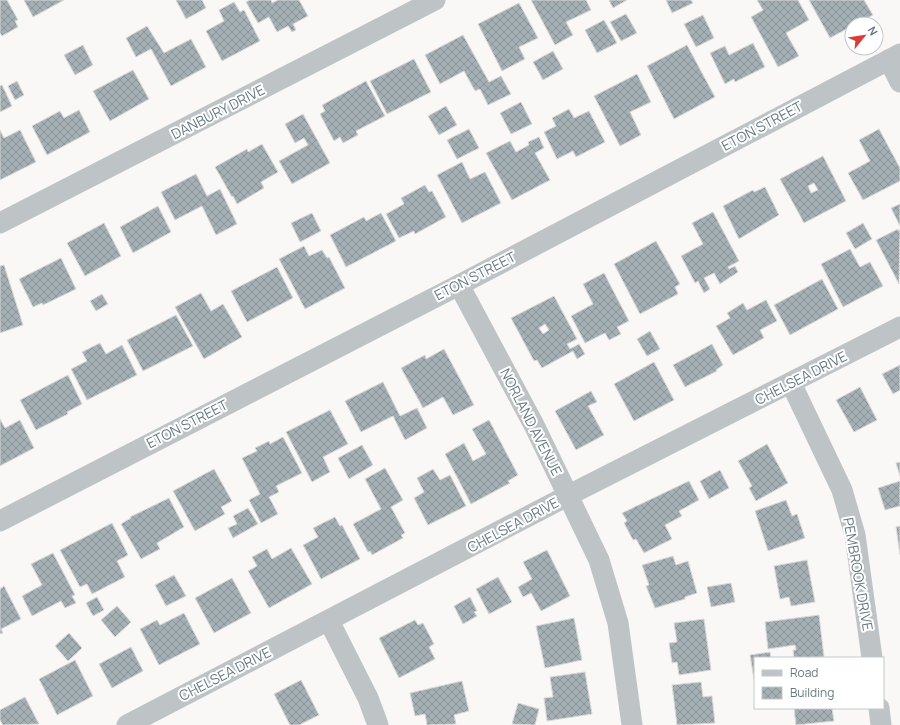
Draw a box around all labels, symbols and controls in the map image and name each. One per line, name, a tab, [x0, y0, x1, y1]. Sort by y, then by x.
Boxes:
north arrow	[844, 16, 884, 56]
text: N	[865, 24, 882, 38]
street label: DANBURY DRIVE	[168, 80, 268, 143]
street label: ETON STREET	[718, 96, 806, 155]
street label: ETON STREET	[431, 247, 519, 304]
street label: CHELSEA DRIVE	[751, 346, 850, 409]
street label: NORLAND AVENUE	[496, 365, 567, 479]
street label: ETON STREET	[143, 395, 231, 452]
street label: CHELSEA DRIVE	[464, 492, 562, 557]
street label: PEMBROOK DRIVE	[839, 516, 878, 632]
street label: CHELSEA DRIVE	[175, 642, 274, 705]
legend	[754, 657, 884, 709]
text: Road	[790, 664, 818, 681]
text: Building	[790, 684, 834, 701]

